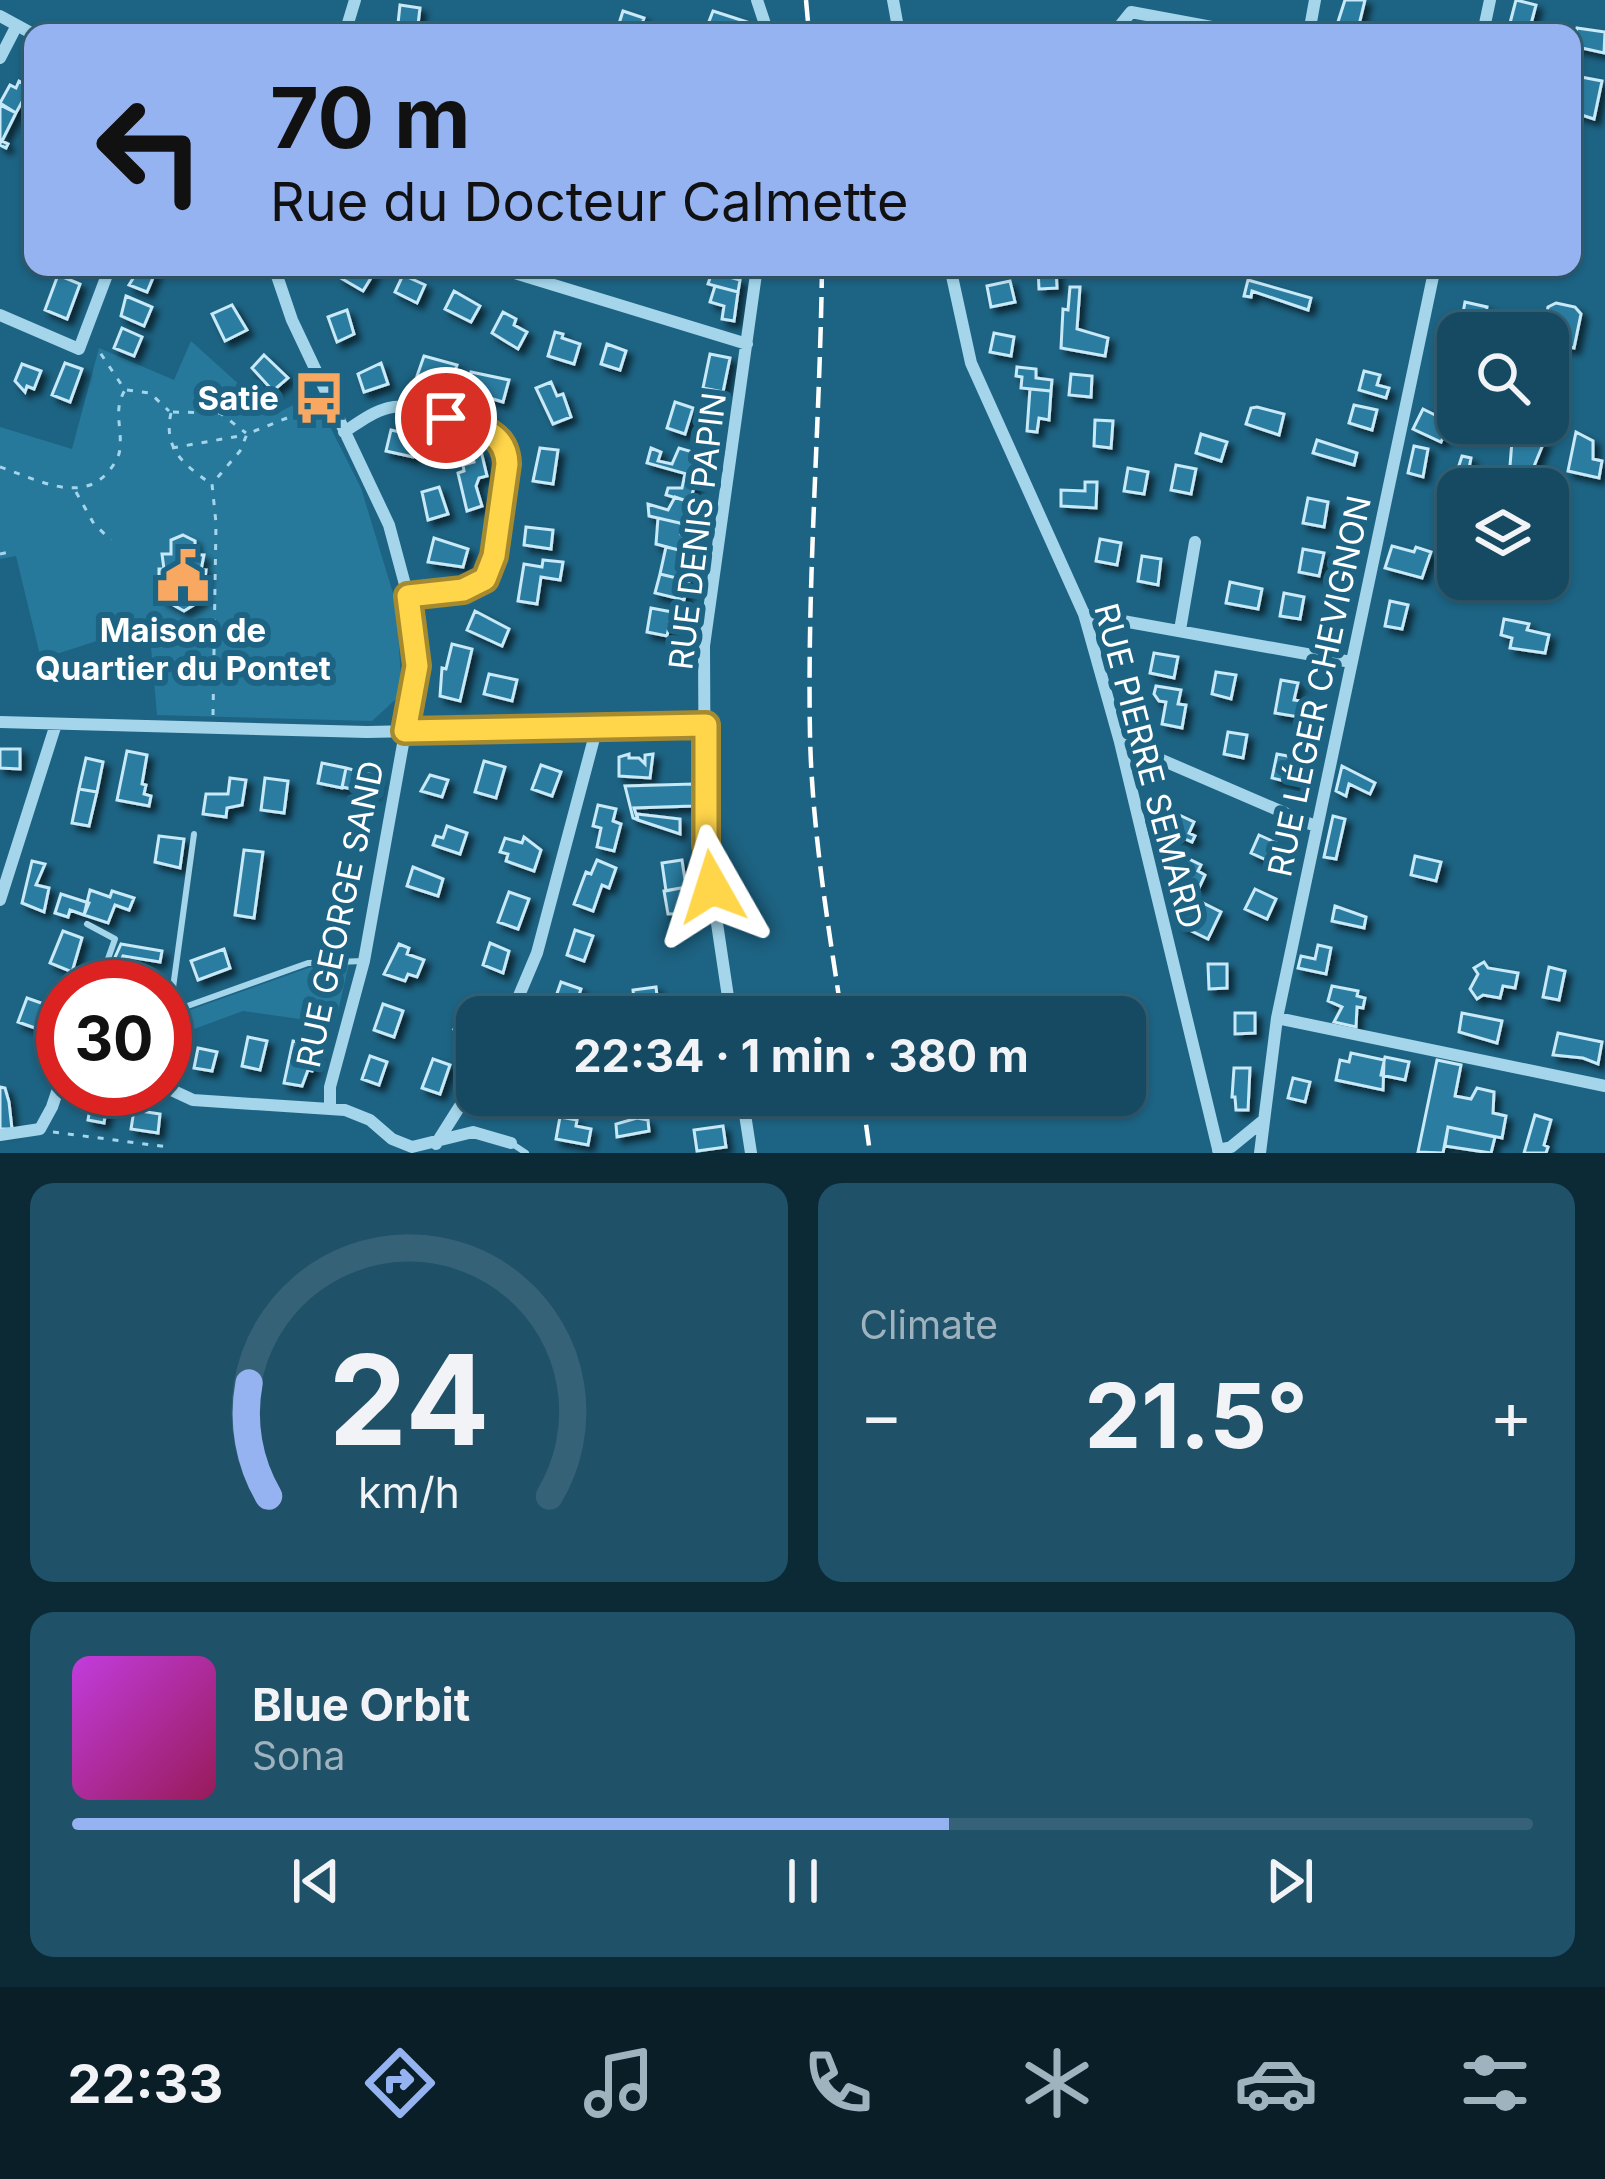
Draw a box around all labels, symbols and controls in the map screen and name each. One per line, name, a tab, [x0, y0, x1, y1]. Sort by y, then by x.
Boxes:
text: 70 m	[270, 67, 471, 168]
icon: left	[72, 72, 228, 228]
text: Rue du Docteur Calmette	[270, 169, 908, 234]
map controls	[1437, 312, 1569, 600]
button: search	[1437, 312, 1569, 444]
pin	[395, 367, 497, 469]
bus stop icon: Satie	[290, 369, 348, 427]
place label: Satie	[198, 378, 279, 418]
icon: arrive	[413, 385, 479, 451]
street label: RUE DENIS PAPIN	[660, 390, 734, 672]
button: layers	[1437, 468, 1569, 600]
street label: RUE LÉGER CHEVIGNON	[1259, 492, 1379, 880]
public building icon: Maison de Quartier du Pontet	[154, 547, 212, 605]
street label: RUE PIERRE SEMARD	[1086, 599, 1212, 933]
place label: Maison de Quartier du Pontet	[35, 610, 331, 688]
street label: RUE GEORGE SAND	[288, 757, 392, 1071]
position arrow	[649, 824, 775, 950]
speed limit sign: 30	[36, 960, 192, 1116]
text: 22:34 · 1 min · 380 m	[573, 1028, 1029, 1083]
text: Climate	[860, 1301, 998, 1348]
text: 24	[328, 1324, 489, 1475]
text: 21.5°	[1085, 1361, 1308, 1470]
text: −	[860, 1375, 903, 1455]
text: +	[1489, 1375, 1533, 1455]
text: km/h	[358, 1465, 460, 1517]
text: Blue Orbit	[252, 1677, 470, 1732]
text: Sona	[252, 1732, 345, 1779]
icon: previous	[283, 1848, 349, 1914]
icon: pause	[770, 1848, 836, 1914]
icon: next	[1257, 1848, 1323, 1914]
icon: directions	[358, 2041, 442, 2125]
icon: music	[577, 2041, 661, 2125]
icon: phone	[796, 2041, 880, 2125]
icon: climate	[1015, 2041, 1099, 2125]
icon: car	[1234, 2041, 1318, 2125]
icon: filters	[1453, 2041, 1537, 2125]
text: 22:33	[68, 2051, 223, 2116]

